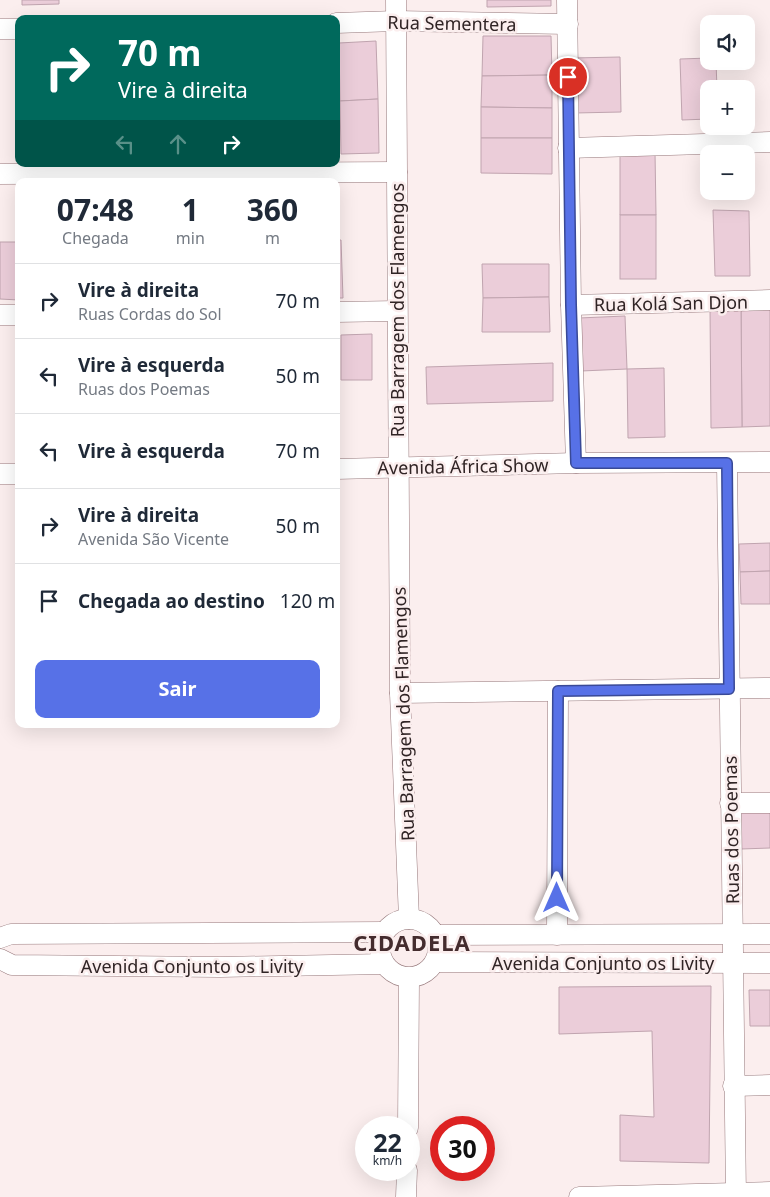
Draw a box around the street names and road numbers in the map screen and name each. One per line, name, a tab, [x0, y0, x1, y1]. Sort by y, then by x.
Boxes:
street label: Rua Sementera	[387, 10, 517, 36]
street label: Rua Barragem dos Flamengos	[385, 183, 409, 437]
street label: Rua Kolá San Djon	[594, 290, 748, 316]
street label: Avenida África Show	[377, 453, 549, 479]
street label: Rua Barragem dos Flamengos	[387, 587, 419, 841]
street label: Ruas dos Poemas	[718, 756, 744, 904]
street label: Avenida Conjunto os Livity	[492, 951, 715, 975]
street label: Avenida Conjunto os Livity	[81, 954, 304, 978]

